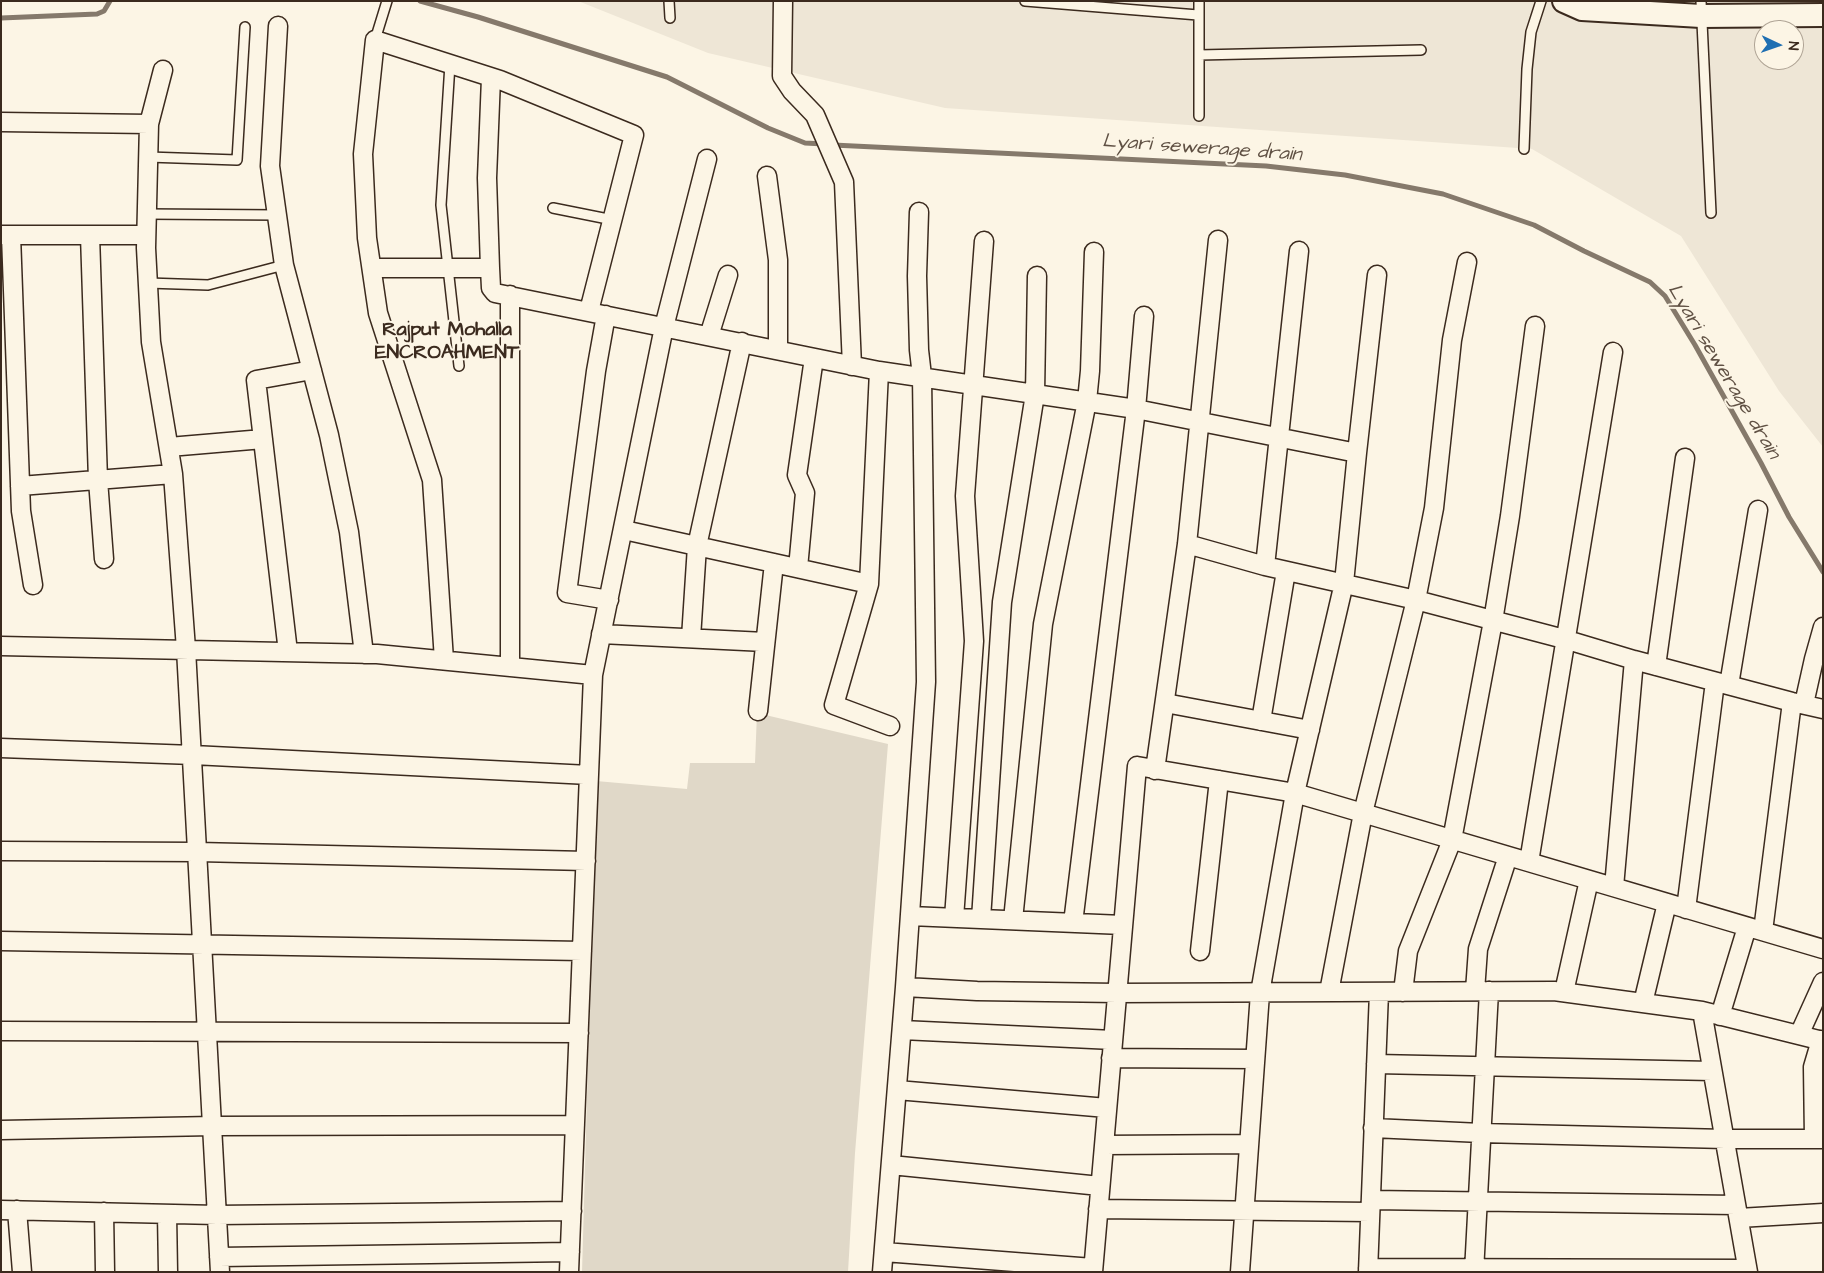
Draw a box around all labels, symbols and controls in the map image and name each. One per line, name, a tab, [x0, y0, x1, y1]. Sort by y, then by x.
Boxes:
north arrow	[1754, 20, 1804, 70]
text: N	[1783, 41, 1803, 51]
water label: Lyari sewerage drain	[1102, 130, 1302, 168]
water label: Lyari sewerage drain	[1661, 280, 1785, 464]
district label: Rajput Mohalla ENCROAHMENT	[375, 319, 519, 366]

